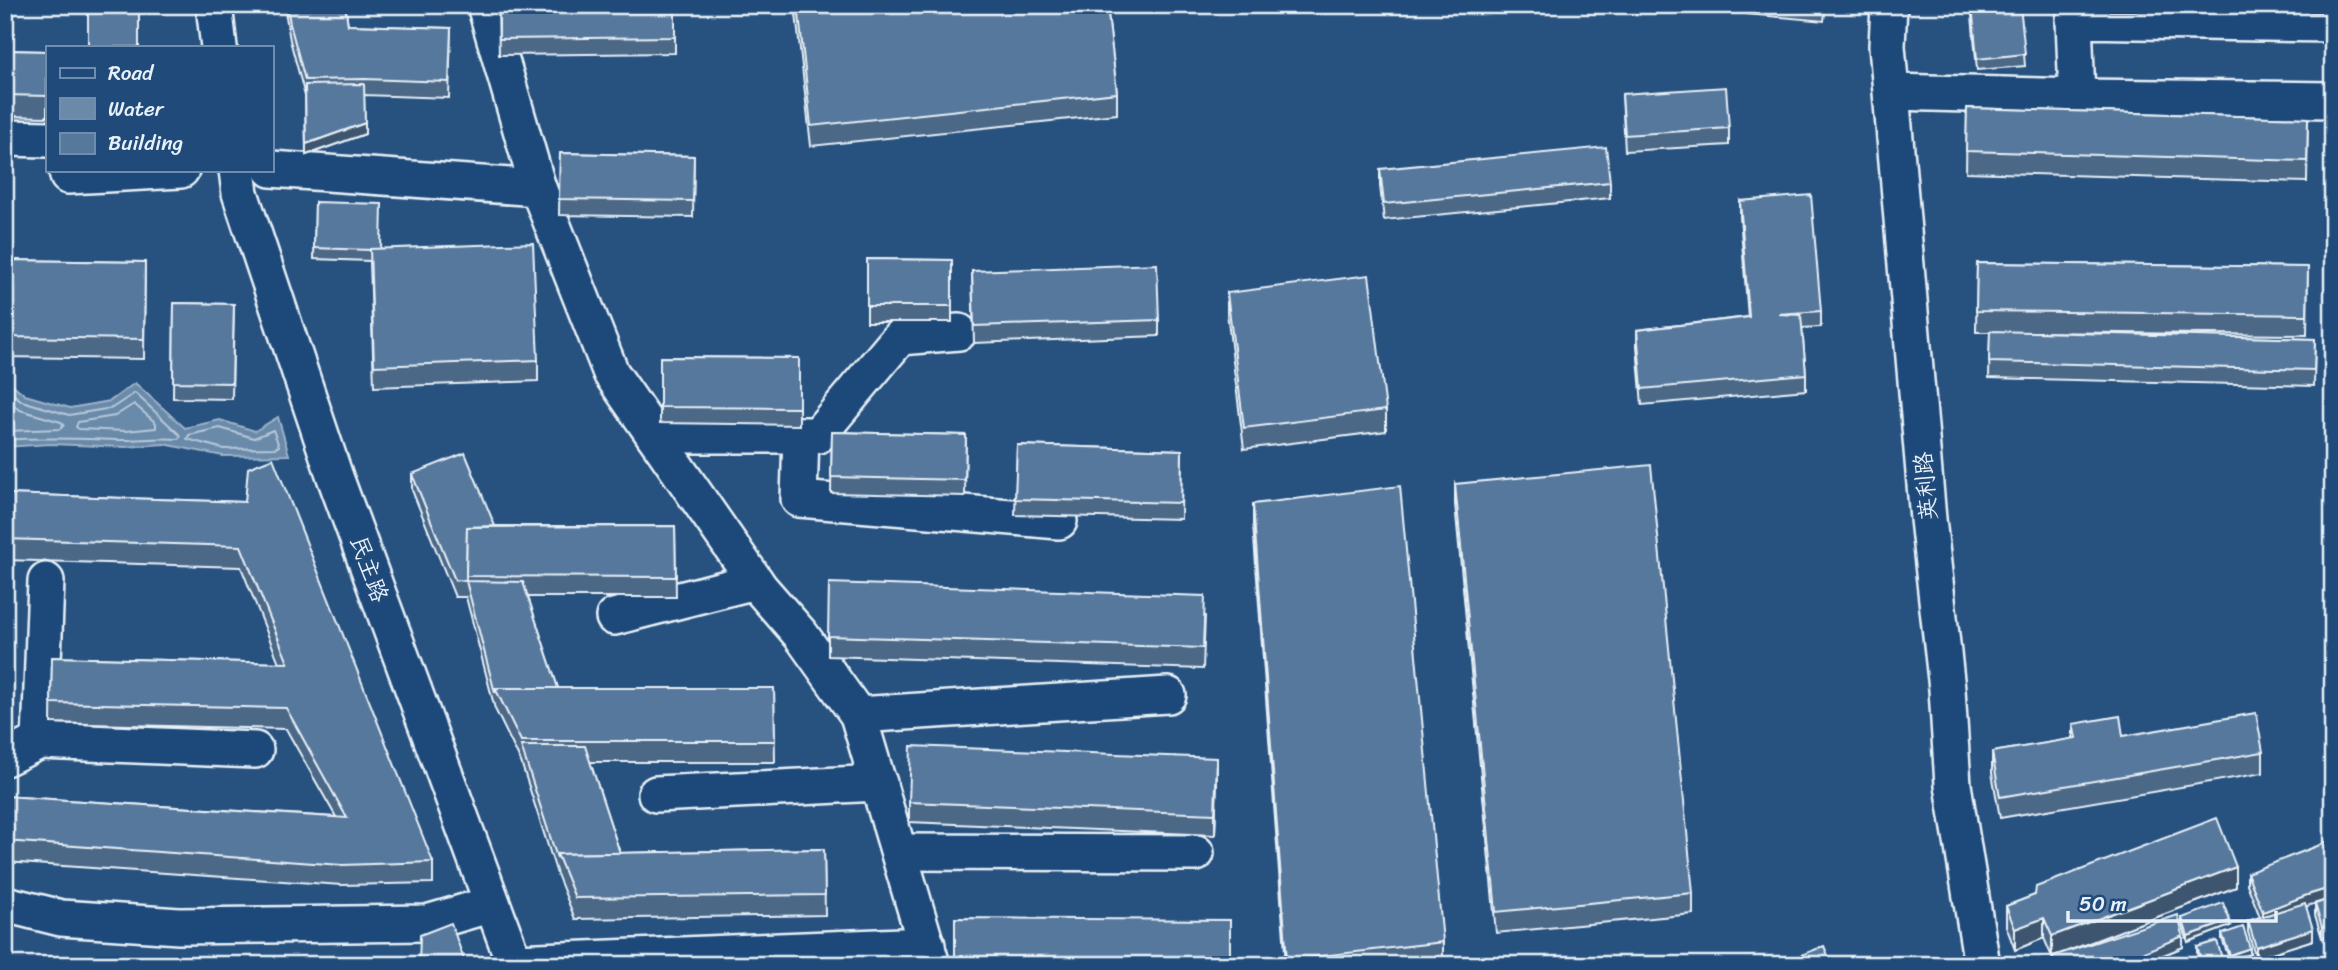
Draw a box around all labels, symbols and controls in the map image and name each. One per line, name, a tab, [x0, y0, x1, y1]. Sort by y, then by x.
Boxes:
legend	[46, 46, 273, 172]
text: Road	[108, 54, 155, 92]
text: Water	[108, 90, 165, 128]
text: Building	[108, 124, 184, 162]
street label: 英利路	[1903, 450, 1949, 522]
street label: 民主路	[338, 530, 400, 608]
scale bar	[2068, 879, 2277, 923]
text: 50 m	[2079, 885, 2127, 923]

